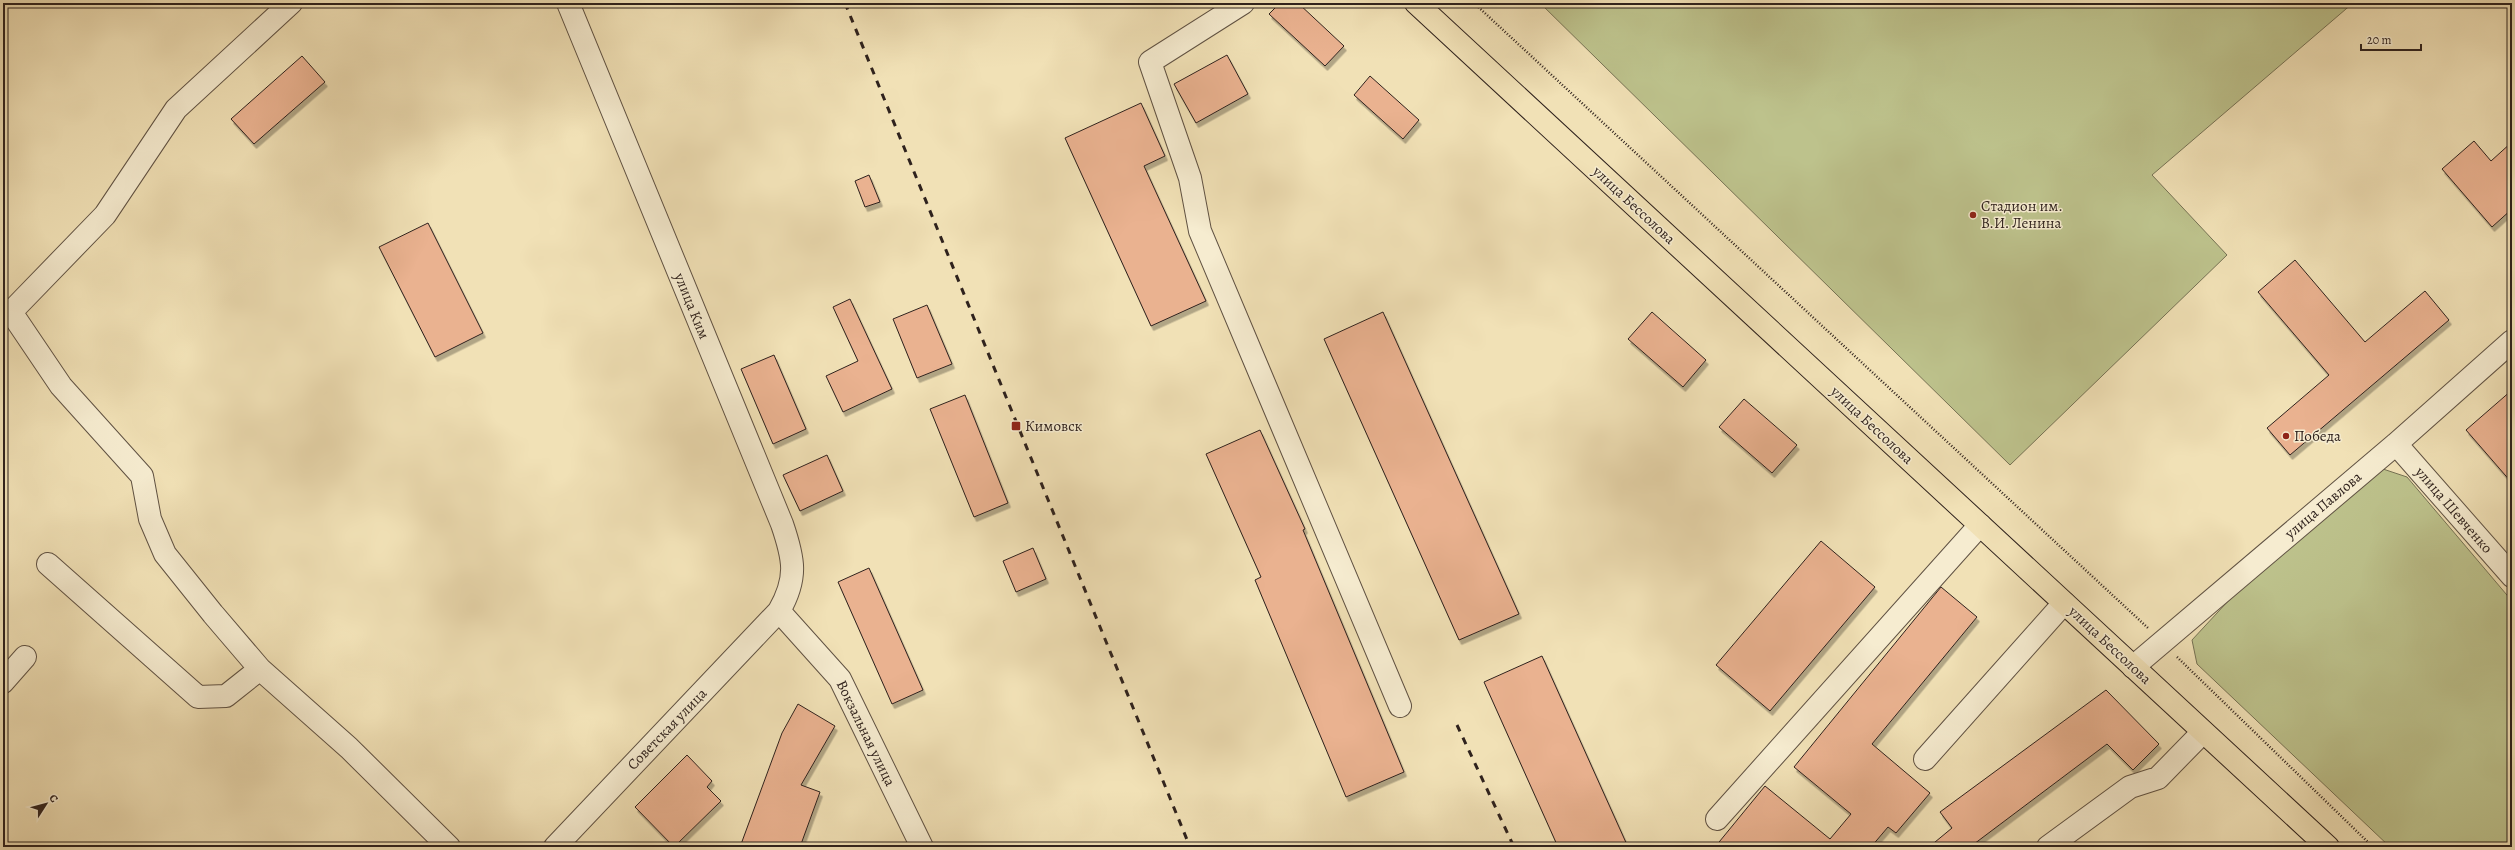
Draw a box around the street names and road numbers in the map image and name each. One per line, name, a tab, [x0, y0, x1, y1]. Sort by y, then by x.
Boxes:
street label: улица Бессолова	[1588, 161, 1680, 249]
street label: улица Ким	[669, 269, 714, 342]
street label: улица Бессолова	[1826, 381, 1918, 469]
street label: улица Шевченко	[2410, 462, 2497, 558]
street label: улица Павлова	[2280, 467, 2366, 544]
street label: улица Бессолова	[2064, 601, 2156, 689]
street label: Вокзальная улица	[832, 677, 900, 789]
street label: Советская улица	[623, 684, 711, 774]

